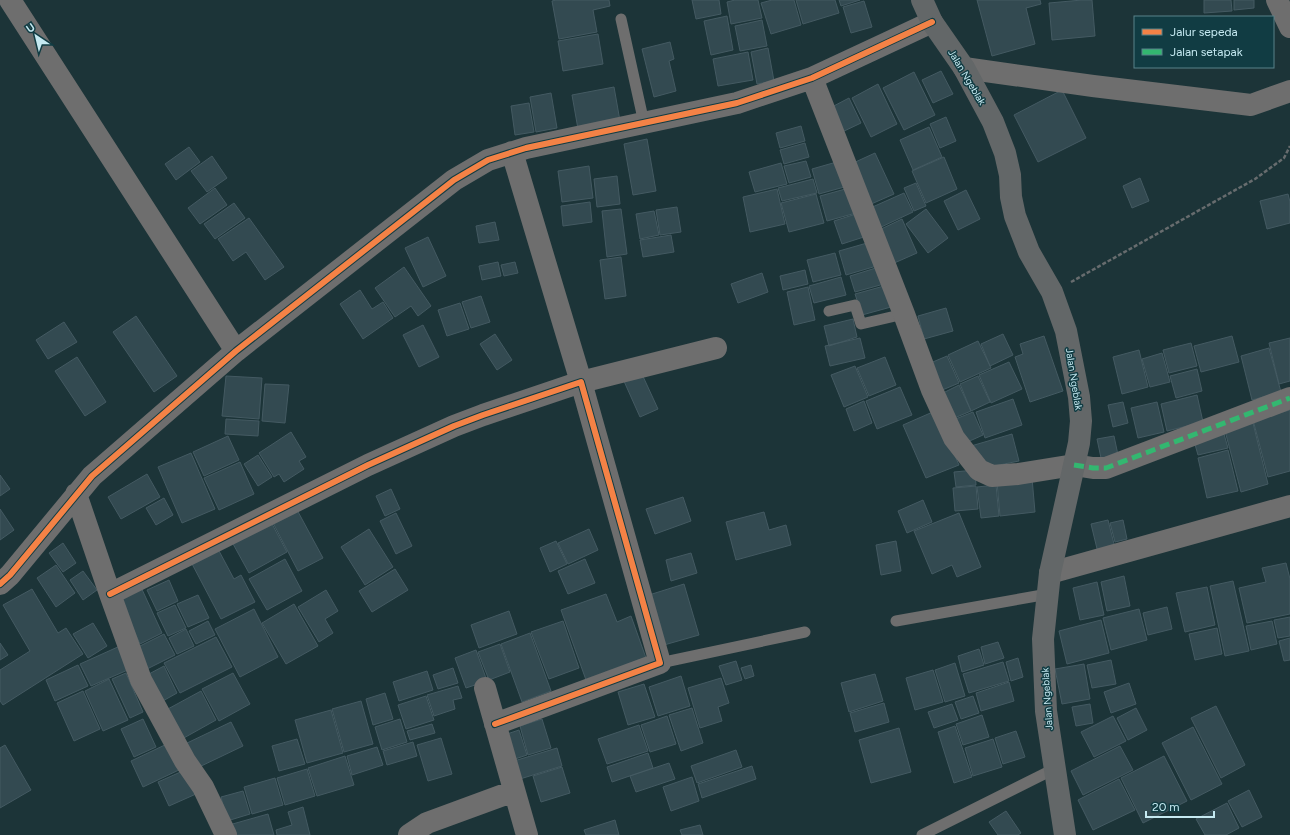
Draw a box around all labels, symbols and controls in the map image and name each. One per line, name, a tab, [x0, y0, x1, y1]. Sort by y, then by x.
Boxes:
north arrow	[16, 16, 56, 56]
legend	[1134, 16, 1274, 68]
text: U	[24, 21, 38, 36]
text: Jalur sepeda	[1170, 25, 1238, 39]
text: Jalan setapak	[1170, 45, 1243, 59]
street label: Jalan Ngeblak	[945, 47, 989, 107]
street label: Jalan Ngeblak	[1063, 347, 1085, 411]
street label: Jalan Ngeblak	[1038, 667, 1056, 731]
scale bar	[1146, 793, 1214, 819]
text: 20 m	[1152, 800, 1180, 814]

